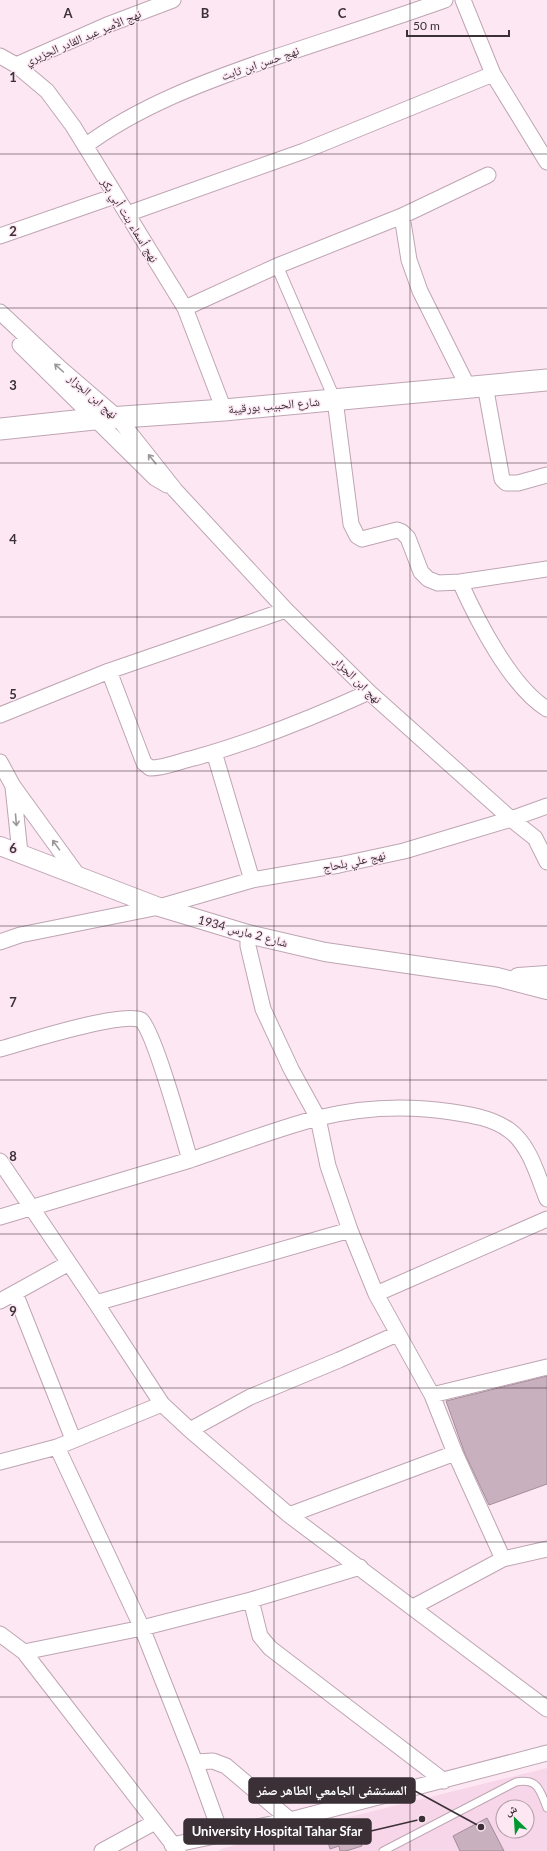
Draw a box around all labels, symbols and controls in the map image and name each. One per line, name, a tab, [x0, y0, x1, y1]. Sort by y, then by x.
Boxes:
text: A	[62, 5, 73, 21]
text: B	[201, 5, 210, 21]
text: C	[338, 5, 347, 21]
street label: نهج اﻷمير عبد القادر الجزيري	[23, 6, 144, 71]
scale bar	[407, 12, 509, 38]
text: 50 m	[413, 18, 440, 33]
street label: نهج حسن ابن ثابت	[219, 43, 301, 84]
text: 1	[9, 69, 17, 85]
street label: نهج أسماء بنت أبي بكر	[95, 174, 162, 267]
text: 2	[9, 223, 17, 239]
one-way arrow	[54, 363, 65, 372]
street label: نهج ابن الجزار	[64, 370, 121, 422]
text: 3	[9, 377, 17, 393]
street label: شارع الحبيب بورقيبة	[228, 394, 321, 417]
one-way arrow	[147, 453, 156, 464]
text: 4	[9, 531, 17, 547]
street label: نهج ابن الجزار	[330, 653, 385, 707]
text: 5	[9, 686, 17, 702]
one-way arrow	[13, 813, 20, 826]
text: 6	[9, 840, 17, 856]
one-way arrow	[52, 840, 60, 851]
street label: نهج علي بلحاج	[321, 847, 388, 878]
street label: شارع 2 مارس 1934	[196, 912, 290, 951]
text: 7	[9, 994, 17, 1010]
text: 8	[9, 1148, 17, 1164]
text: 9	[9, 1303, 17, 1319]
callout: المستشفى الجامعي الطاهر صفر	[249, 1778, 415, 1803]
text: المستشفى الجامعي الطاهر صفر	[256, 1782, 407, 1801]
north arrow	[495, 1799, 535, 1839]
text: ش	[503, 1801, 520, 1820]
callout: University Hospital Tahar Sfar	[184, 1819, 371, 1844]
text: University Hospital Tahar Sfar	[192, 1823, 362, 1839]

